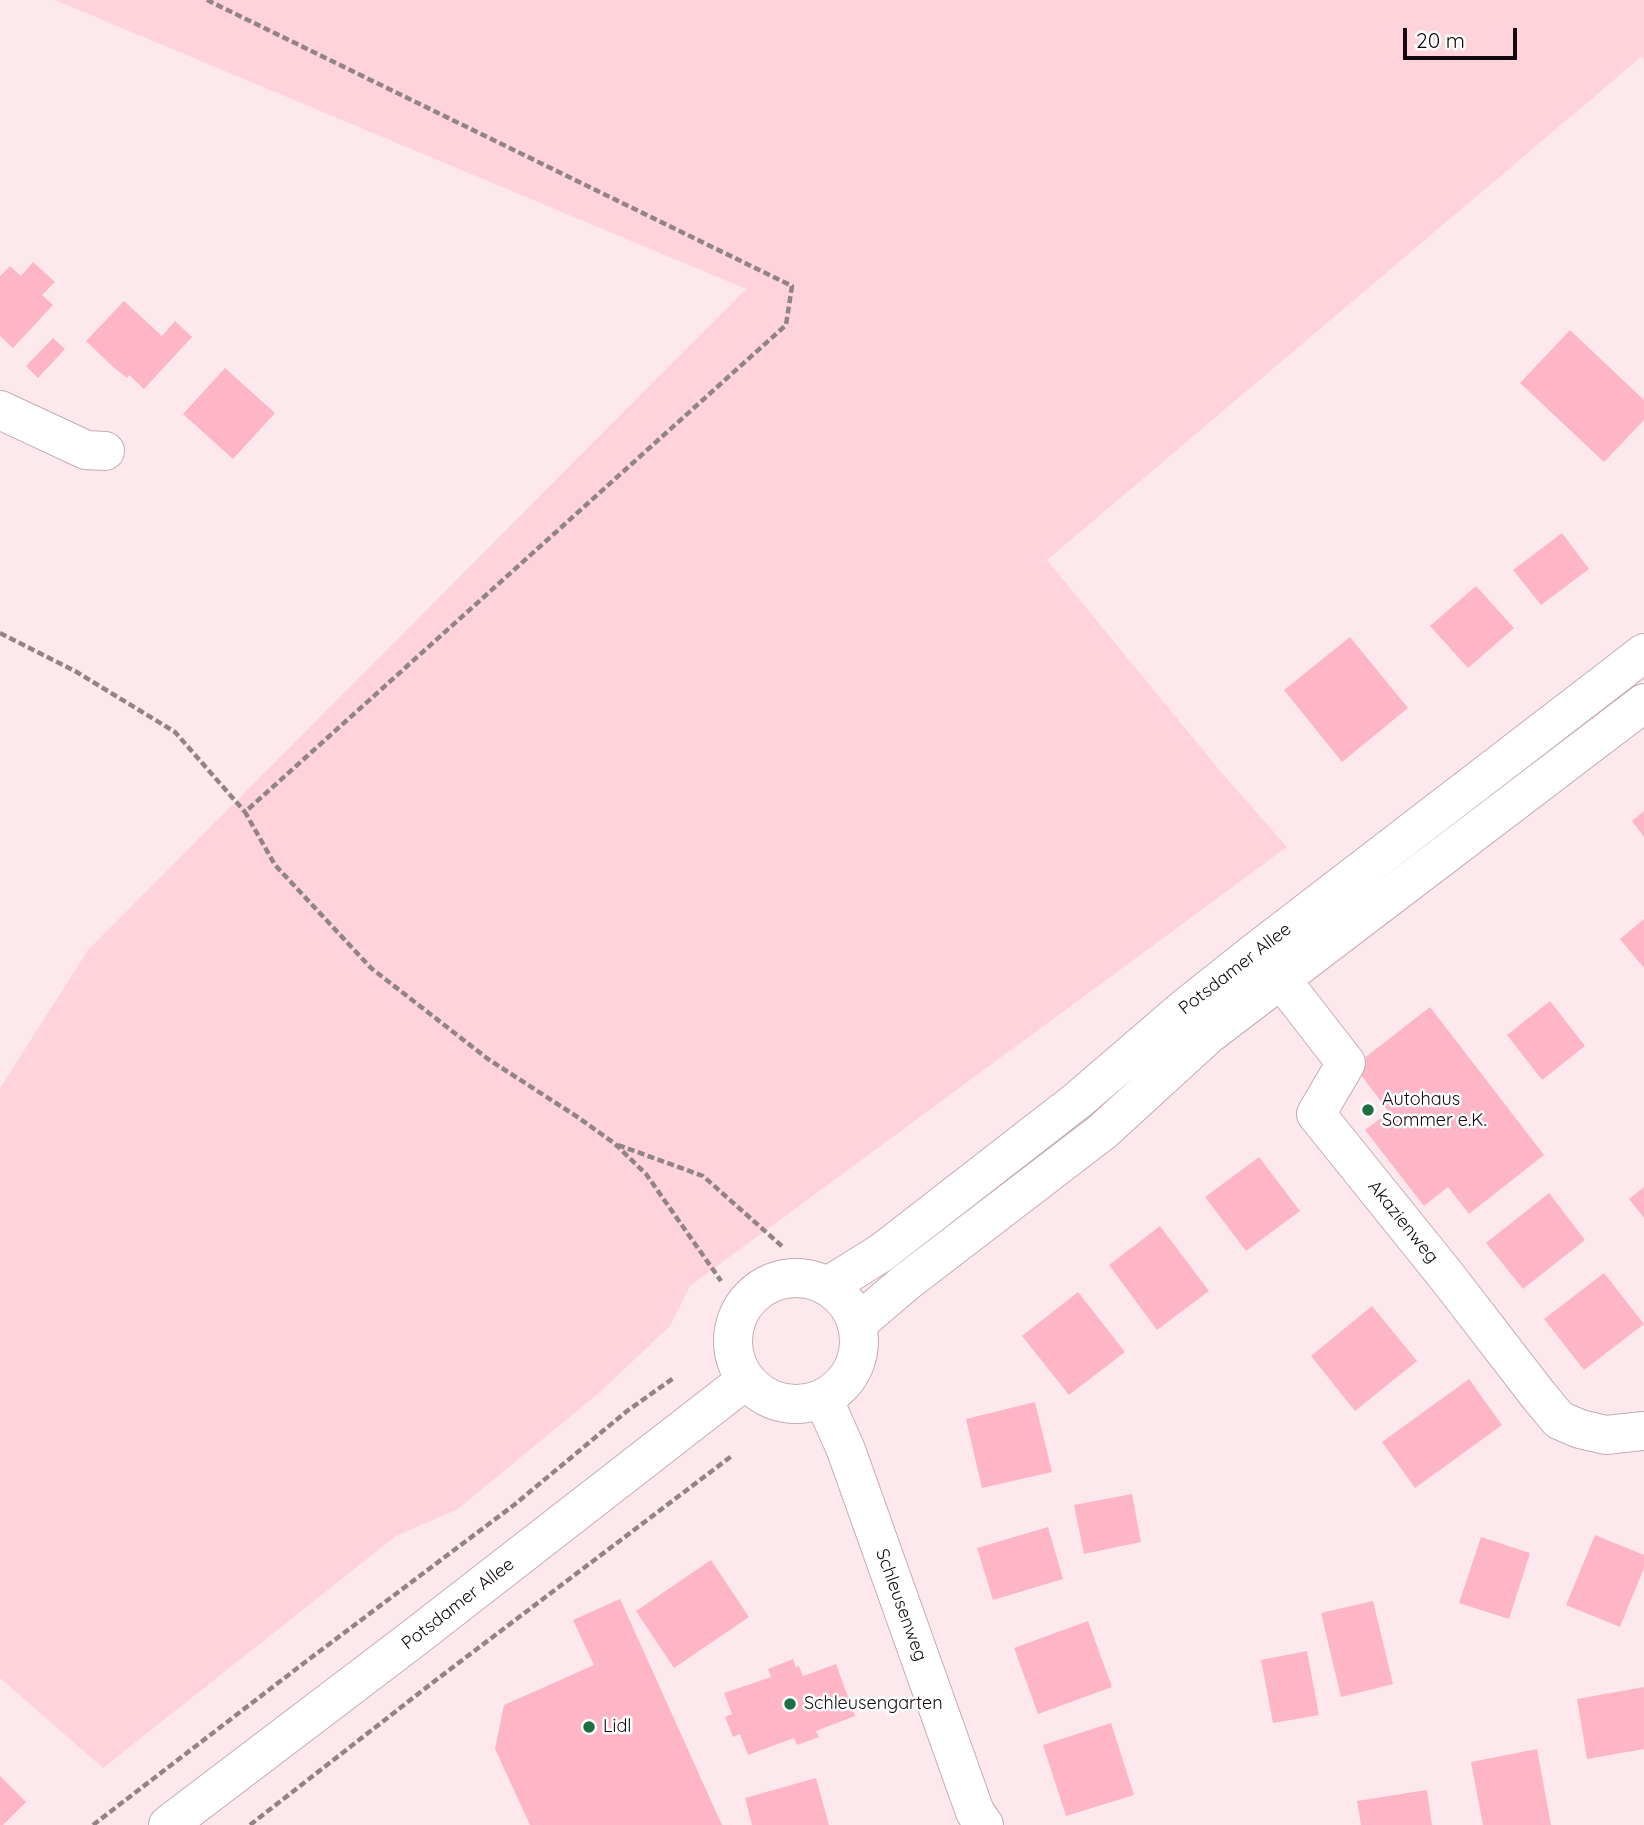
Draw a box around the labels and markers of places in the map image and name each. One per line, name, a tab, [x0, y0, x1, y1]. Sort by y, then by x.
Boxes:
place label: Autohaus Sommer e.K.	[1382, 1089, 1487, 1132]
marker: Autohaus Sommer e.K.	[1360, 1102, 1376, 1118]
place label: Schleusengarten	[804, 1693, 943, 1715]
marker: Schleusengarten	[782, 1696, 798, 1712]
place label: Lidl	[603, 1716, 631, 1738]
marker: Lidl	[581, 1719, 597, 1735]

